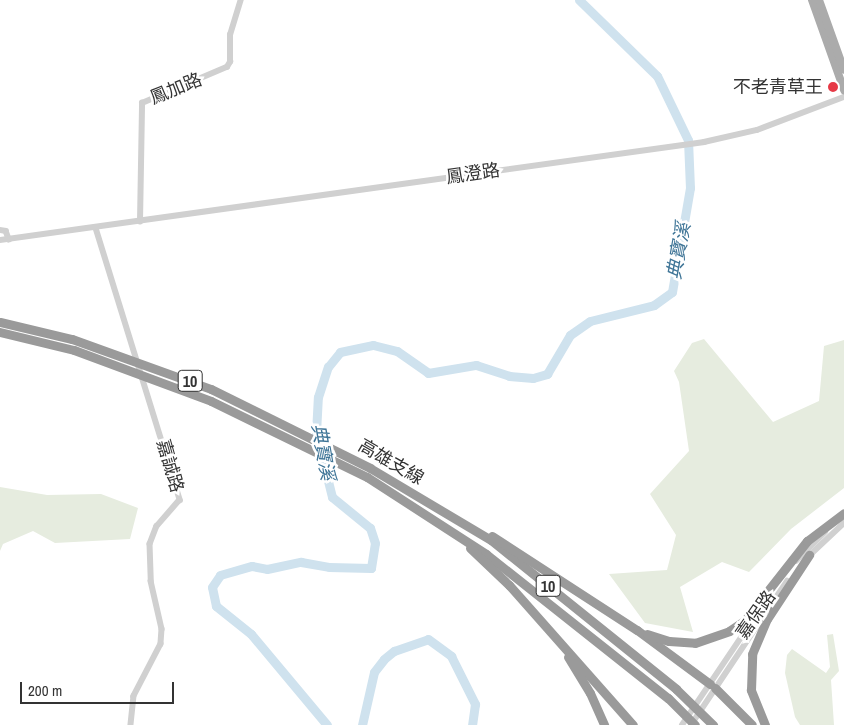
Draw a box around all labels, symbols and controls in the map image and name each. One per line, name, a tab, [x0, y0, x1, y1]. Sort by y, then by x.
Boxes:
street label: 鳳加路	[147, 69, 205, 109]
place label: 不老青草王	[733, 76, 823, 98]
marker: 不老青草王	[827, 81, 839, 93]
street label: 鳳澄路	[445, 160, 501, 188]
water label: 典寶溪	[663, 221, 695, 281]
road number: 10	[178, 368, 202, 394]
water label: 典寶溪	[307, 422, 339, 482]
street label: 高雄支線	[354, 435, 428, 489]
street label: 嘉誠路	[152, 437, 188, 495]
road number: 10	[536, 572, 560, 600]
street label: 嘉保路	[732, 587, 780, 643]
scale bar	[22, 672, 176, 704]
text: 200 m	[28, 680, 62, 701]

